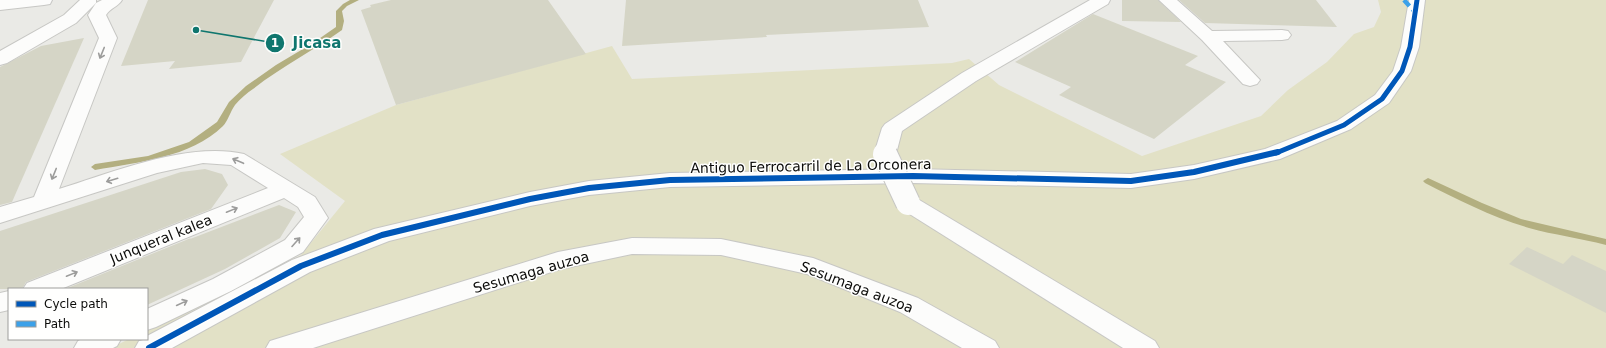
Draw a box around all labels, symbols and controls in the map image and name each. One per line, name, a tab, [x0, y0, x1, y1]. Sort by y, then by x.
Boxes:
callout: Jicasa	[265, 29, 349, 56]
text: Jicasa	[292, 34, 341, 52]
text: 1	[271, 36, 279, 50]
one-way arrow	[97, 47, 105, 59]
street label: Antiguo Ferrocarril de La Orconera	[690, 156, 932, 176]
one-way arrow	[232, 157, 244, 165]
one-way arrow	[50, 168, 57, 180]
one-way arrow	[105, 177, 118, 184]
one-way arrow	[225, 206, 237, 214]
street label: Junqueral kalea	[107, 211, 214, 267]
one-way arrow	[292, 237, 301, 248]
street label: Sesumaga auzoa	[471, 248, 591, 296]
street label: Sesumaga auzoa	[798, 258, 916, 316]
one-way arrow	[66, 270, 78, 278]
legend	[8, 288, 148, 340]
text: Cycle path	[44, 297, 108, 311]
one-way arrow	[176, 299, 188, 306]
text: Path	[44, 317, 70, 331]

